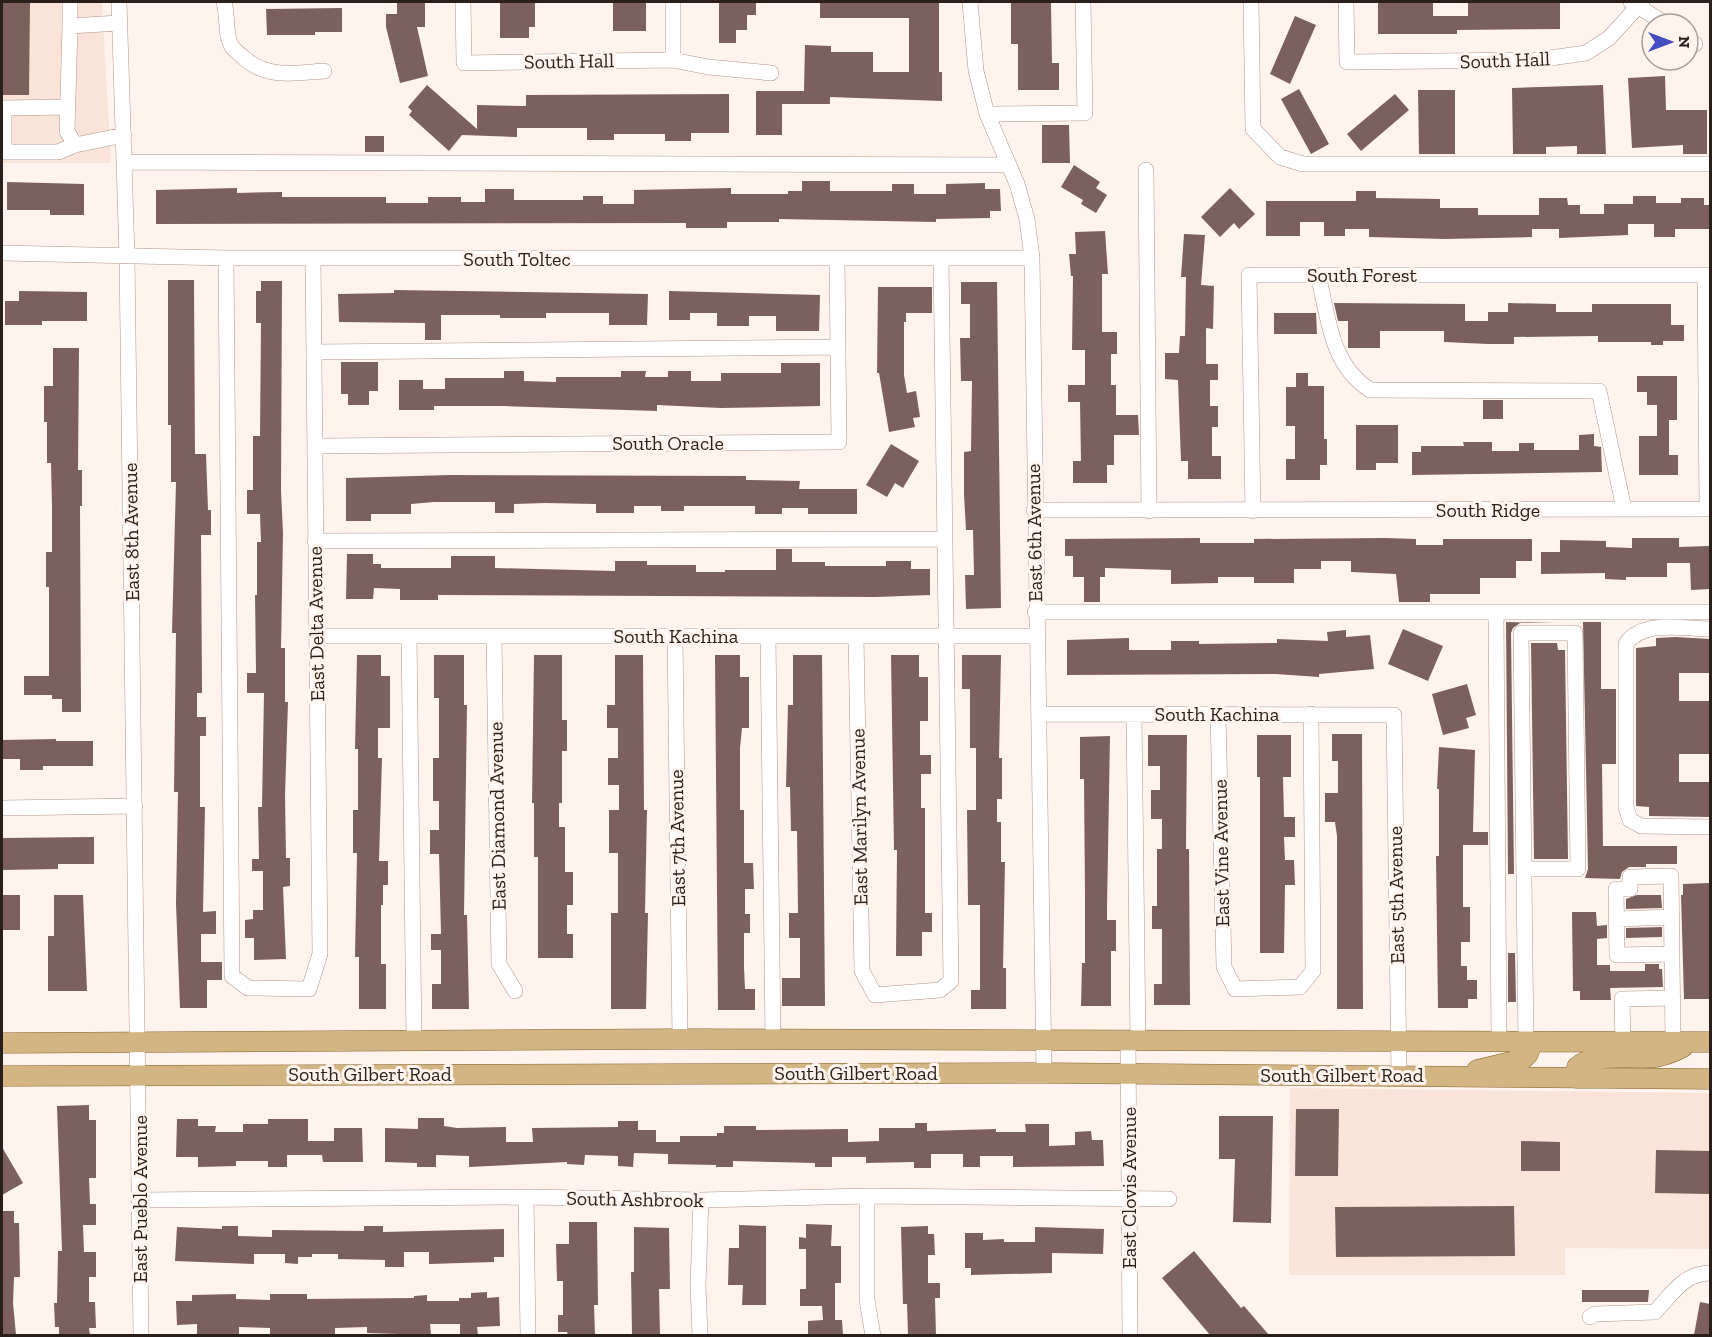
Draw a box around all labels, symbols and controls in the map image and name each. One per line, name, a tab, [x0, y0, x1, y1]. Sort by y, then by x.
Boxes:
north arrow	[1640, 12, 1700, 72]
text: N	[1675, 36, 1694, 48]
street label: South Hall	[1459, 46, 1551, 74]
street label: South Hall	[524, 48, 614, 74]
street label: South Toltec	[463, 247, 571, 271]
street label: South Forest	[1307, 263, 1418, 287]
street label: South Oracle	[612, 431, 724, 455]
street label: East 8th Avenue	[118, 462, 144, 602]
street label: East 6th Avenue	[1021, 464, 1047, 602]
street label: South Ridge	[1436, 498, 1540, 522]
street label: East Delta Avenue	[303, 546, 329, 702]
street label: South Kachina	[614, 624, 739, 648]
street label: South Kachina	[1155, 702, 1280, 726]
street label: East Diamond Avenue	[483, 721, 511, 911]
street label: East Marilyn Avenue	[845, 728, 873, 906]
street label: East 7th Avenue	[664, 769, 690, 907]
street label: East Vine Avenue	[1208, 779, 1234, 927]
street label: East 5th Avenue	[1383, 826, 1409, 964]
street label: South Gilbert Road	[774, 1061, 938, 1085]
street label: South Gilbert Road	[288, 1062, 452, 1086]
street label: South Gilbert Road	[1260, 1063, 1424, 1087]
street label: East Clovis Avenue	[1117, 1107, 1141, 1269]
street label: East Pueblo Avenue	[128, 1115, 152, 1283]
street label: South Ashbrook	[566, 1186, 705, 1212]

